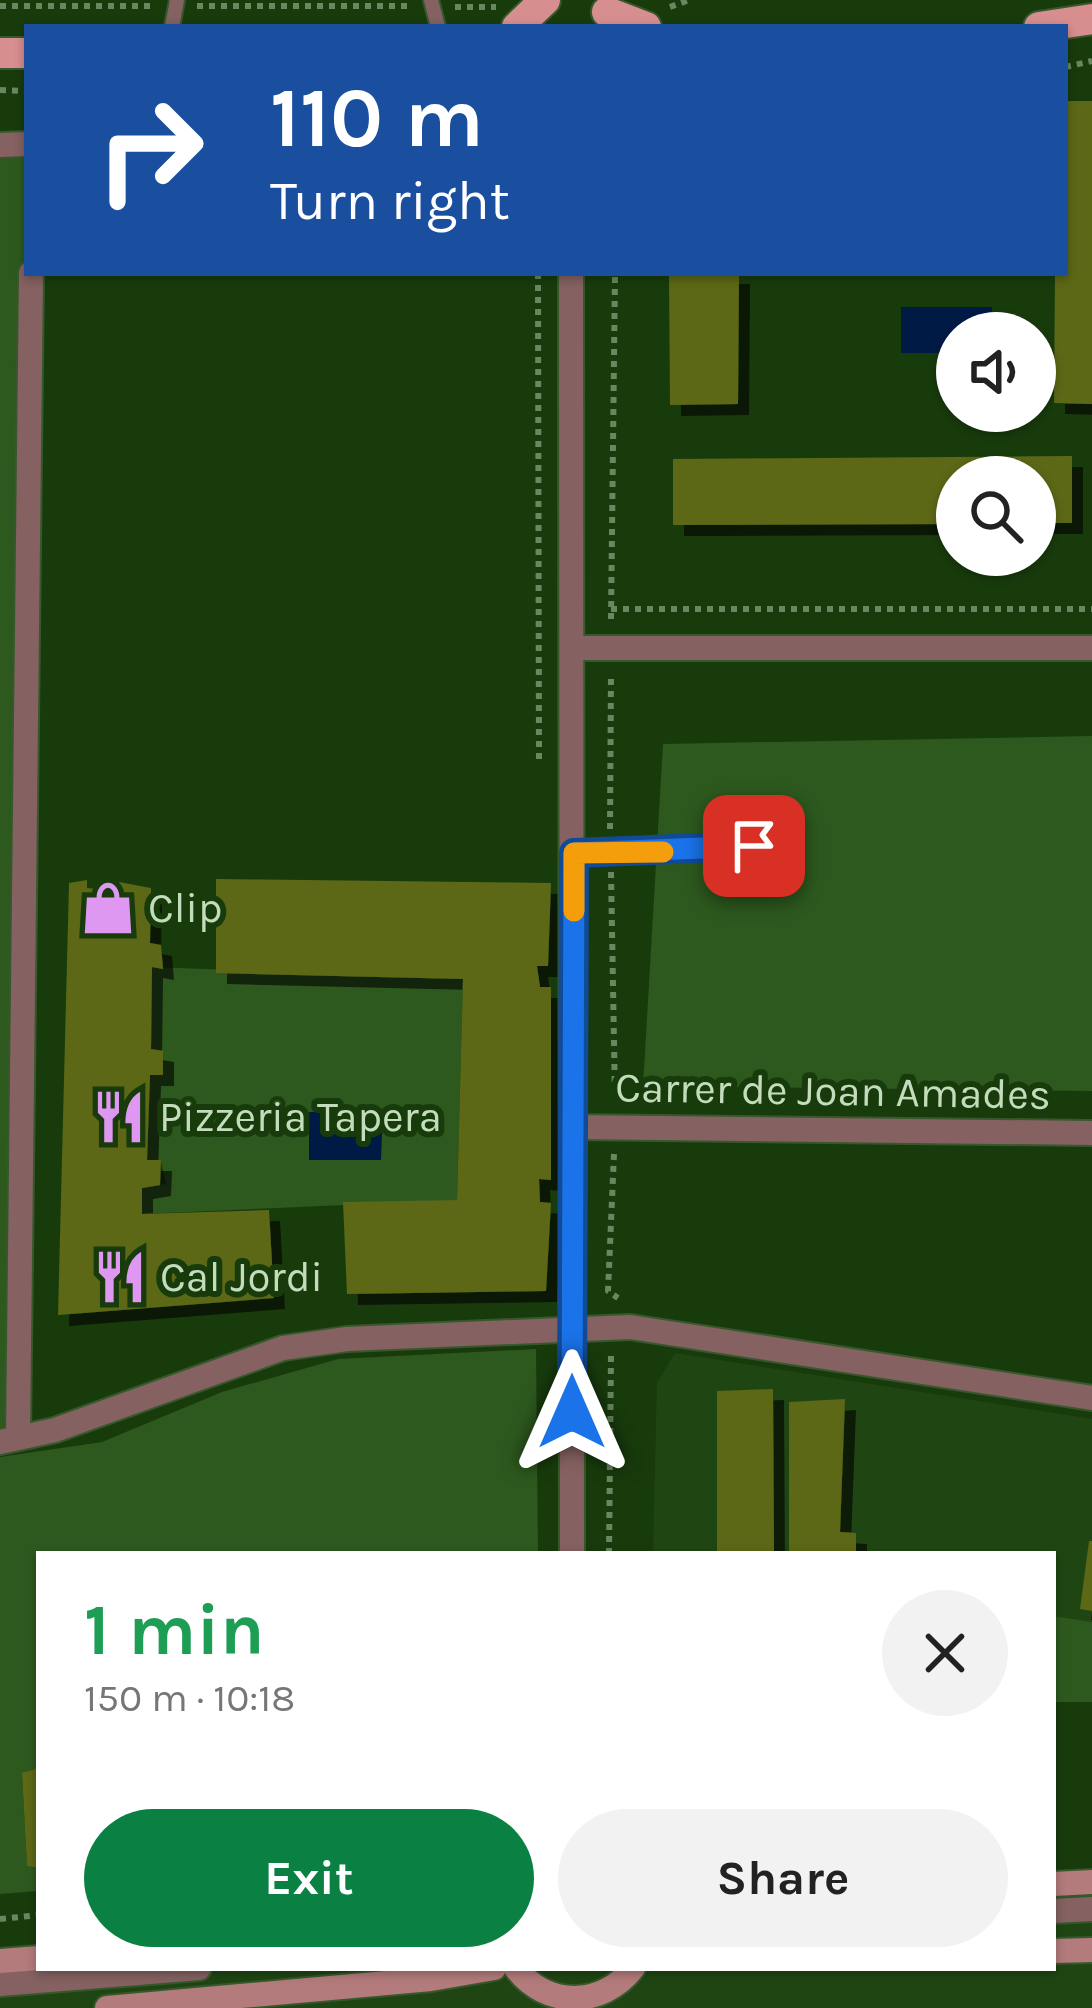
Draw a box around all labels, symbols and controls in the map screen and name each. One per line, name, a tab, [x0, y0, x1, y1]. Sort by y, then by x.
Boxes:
text: 110 m	[270, 69, 484, 167]
icon: right	[72, 72, 228, 228]
text: Turn right	[270, 169, 510, 233]
map controls	[936, 312, 1056, 576]
button: sound	[936, 312, 1056, 432]
button: search	[936, 456, 1056, 576]
pin	[703, 795, 805, 897]
icon: arrive	[721, 813, 787, 879]
shop icon: Clip	[79, 879, 137, 937]
place label: Clip	[148, 883, 223, 933]
street label: Carrer de Joan Amades	[615, 1062, 1051, 1120]
restaurant icon: Pizzeria Tapera	[90, 1088, 148, 1146]
place label: Pizzeria Tapera	[159, 1092, 442, 1142]
restaurant icon: Cal Jordi	[91, 1248, 149, 1306]
place label: Cal Jordi	[160, 1252, 323, 1302]
position arrow	[509, 1349, 635, 1475]
text: 1 min	[84, 1588, 265, 1672]
button: close	[882, 1590, 1008, 1716]
text: 150 m · 10:18	[84, 1675, 295, 1721]
button: Exit	[84, 1809, 534, 1947]
button: Share	[558, 1809, 1008, 1947]

